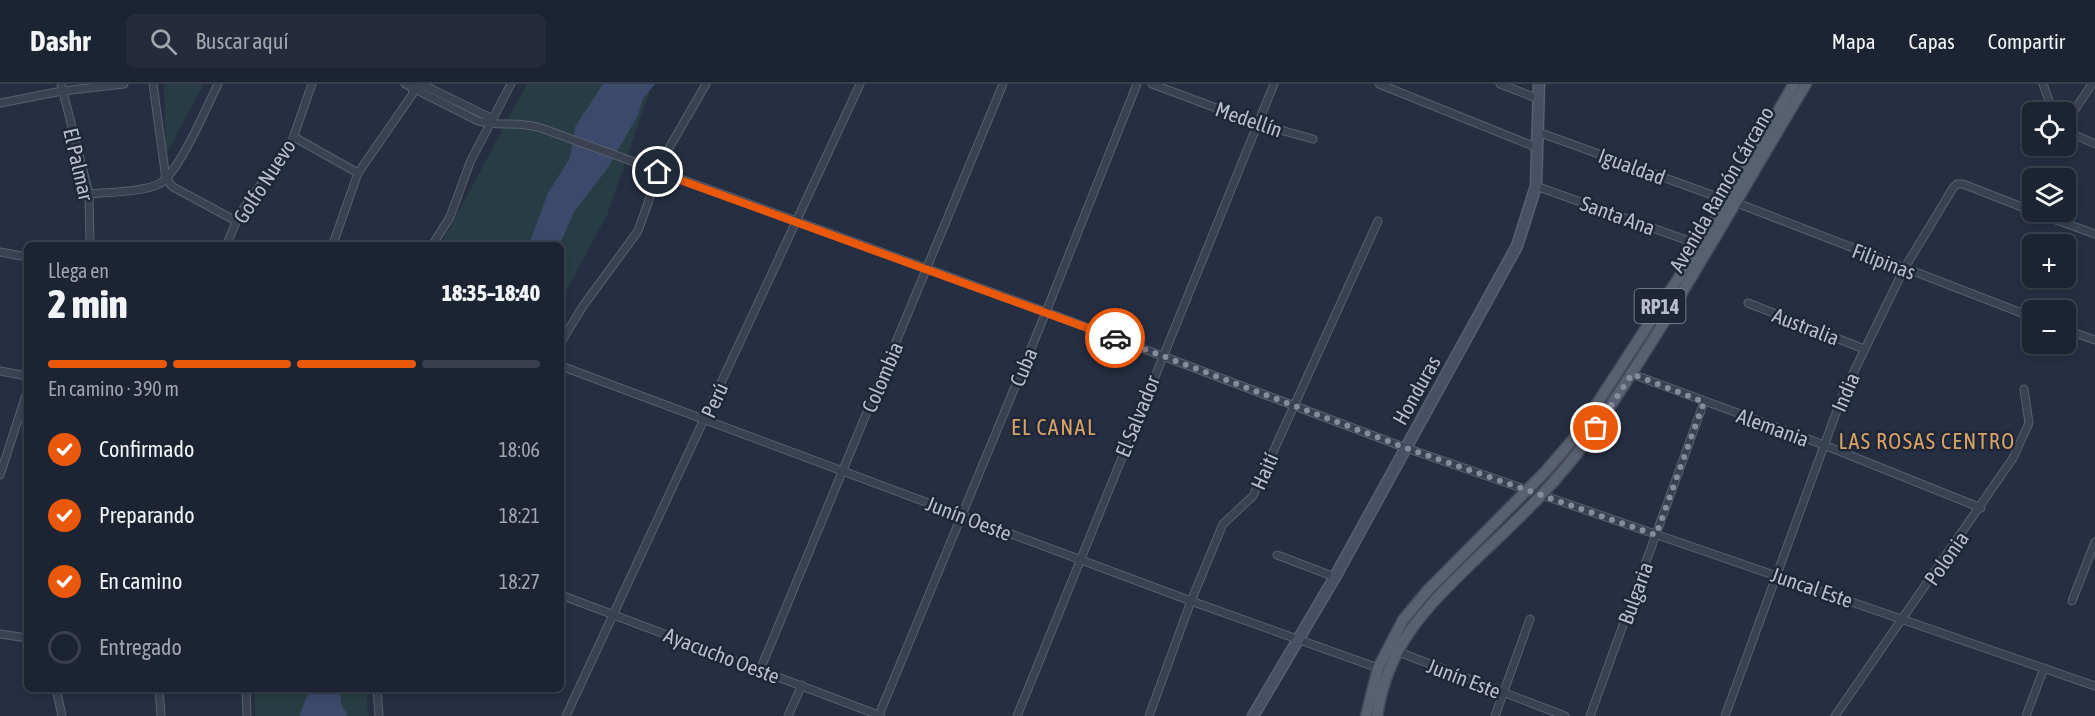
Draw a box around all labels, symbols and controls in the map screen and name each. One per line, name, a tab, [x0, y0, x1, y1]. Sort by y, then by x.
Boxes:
search box	[126, 14, 546, 68]
text: Dashr	[30, 25, 90, 57]
icon: search	[147, 25, 180, 58]
text: Buscar aquí	[195, 28, 288, 54]
text: Mapa	[1832, 29, 1875, 53]
text: Capas	[1908, 29, 1955, 53]
text: Compartir	[1988, 29, 2065, 53]
street label: Medellín	[1212, 96, 1286, 142]
street label: Avenida Ramón Cárcano	[1664, 102, 1778, 276]
map controls	[2022, 102, 2076, 354]
button: locate	[2022, 102, 2076, 156]
street label: El Palmar	[59, 125, 99, 203]
street label: Golfo Nuevo	[228, 135, 300, 227]
street label: Igualdad	[1595, 143, 1669, 189]
pin	[632, 146, 683, 197]
icon: home	[641, 155, 674, 188]
button: layers	[2022, 168, 2076, 222]
street label: Santa Ana	[1577, 190, 1659, 240]
button: +	[2022, 234, 2076, 288]
street label: Filipinas	[1849, 238, 1919, 284]
text: Llega en	[48, 259, 109, 282]
text: 18:35–18:40	[442, 280, 540, 306]
text: 2 min	[48, 282, 128, 326]
road number: RP14	[1634, 289, 1686, 323]
button: −	[2022, 300, 2076, 354]
street label: Australia	[1769, 302, 1843, 350]
courier	[1085, 308, 1145, 368]
icon: car	[1099, 322, 1132, 355]
street label: Colombia	[856, 338, 908, 416]
street label: Cuba	[1004, 344, 1042, 390]
street label: Honduras	[1387, 351, 1445, 429]
street label: India	[1826, 369, 1864, 415]
street label: El Salvador	[1110, 371, 1164, 460]
text: En camino · 390 m	[48, 377, 179, 400]
street label: Perú	[696, 379, 732, 421]
pin	[1570, 402, 1621, 453]
street label: Alemania	[1734, 403, 1812, 451]
icon: bag	[1579, 411, 1612, 444]
district label: EL CANAL	[1011, 414, 1097, 440]
district label: LAS ROSAS CENTRO	[1839, 428, 2016, 454]
icon: check	[48, 433, 81, 466]
text: Confirmado	[99, 436, 194, 462]
text: 18:06	[498, 438, 540, 461]
street label: Haití	[1245, 449, 1283, 493]
street label: Junín Oeste	[923, 491, 1015, 545]
icon: check	[48, 499, 81, 532]
text: Preparando	[99, 502, 195, 528]
text: 18:21	[499, 504, 540, 527]
street label: Polonia	[1919, 527, 1973, 589]
street label: Bulgaria	[1613, 559, 1657, 627]
street label: Juncal Este	[1768, 562, 1856, 612]
icon: check	[48, 565, 81, 598]
text: En camino	[99, 568, 182, 594]
text: 18:27	[499, 570, 540, 593]
street label: Ayacucho Oeste	[661, 622, 783, 688]
text: Entregado	[99, 634, 182, 660]
street label: Junín Este	[1424, 653, 1504, 703]

